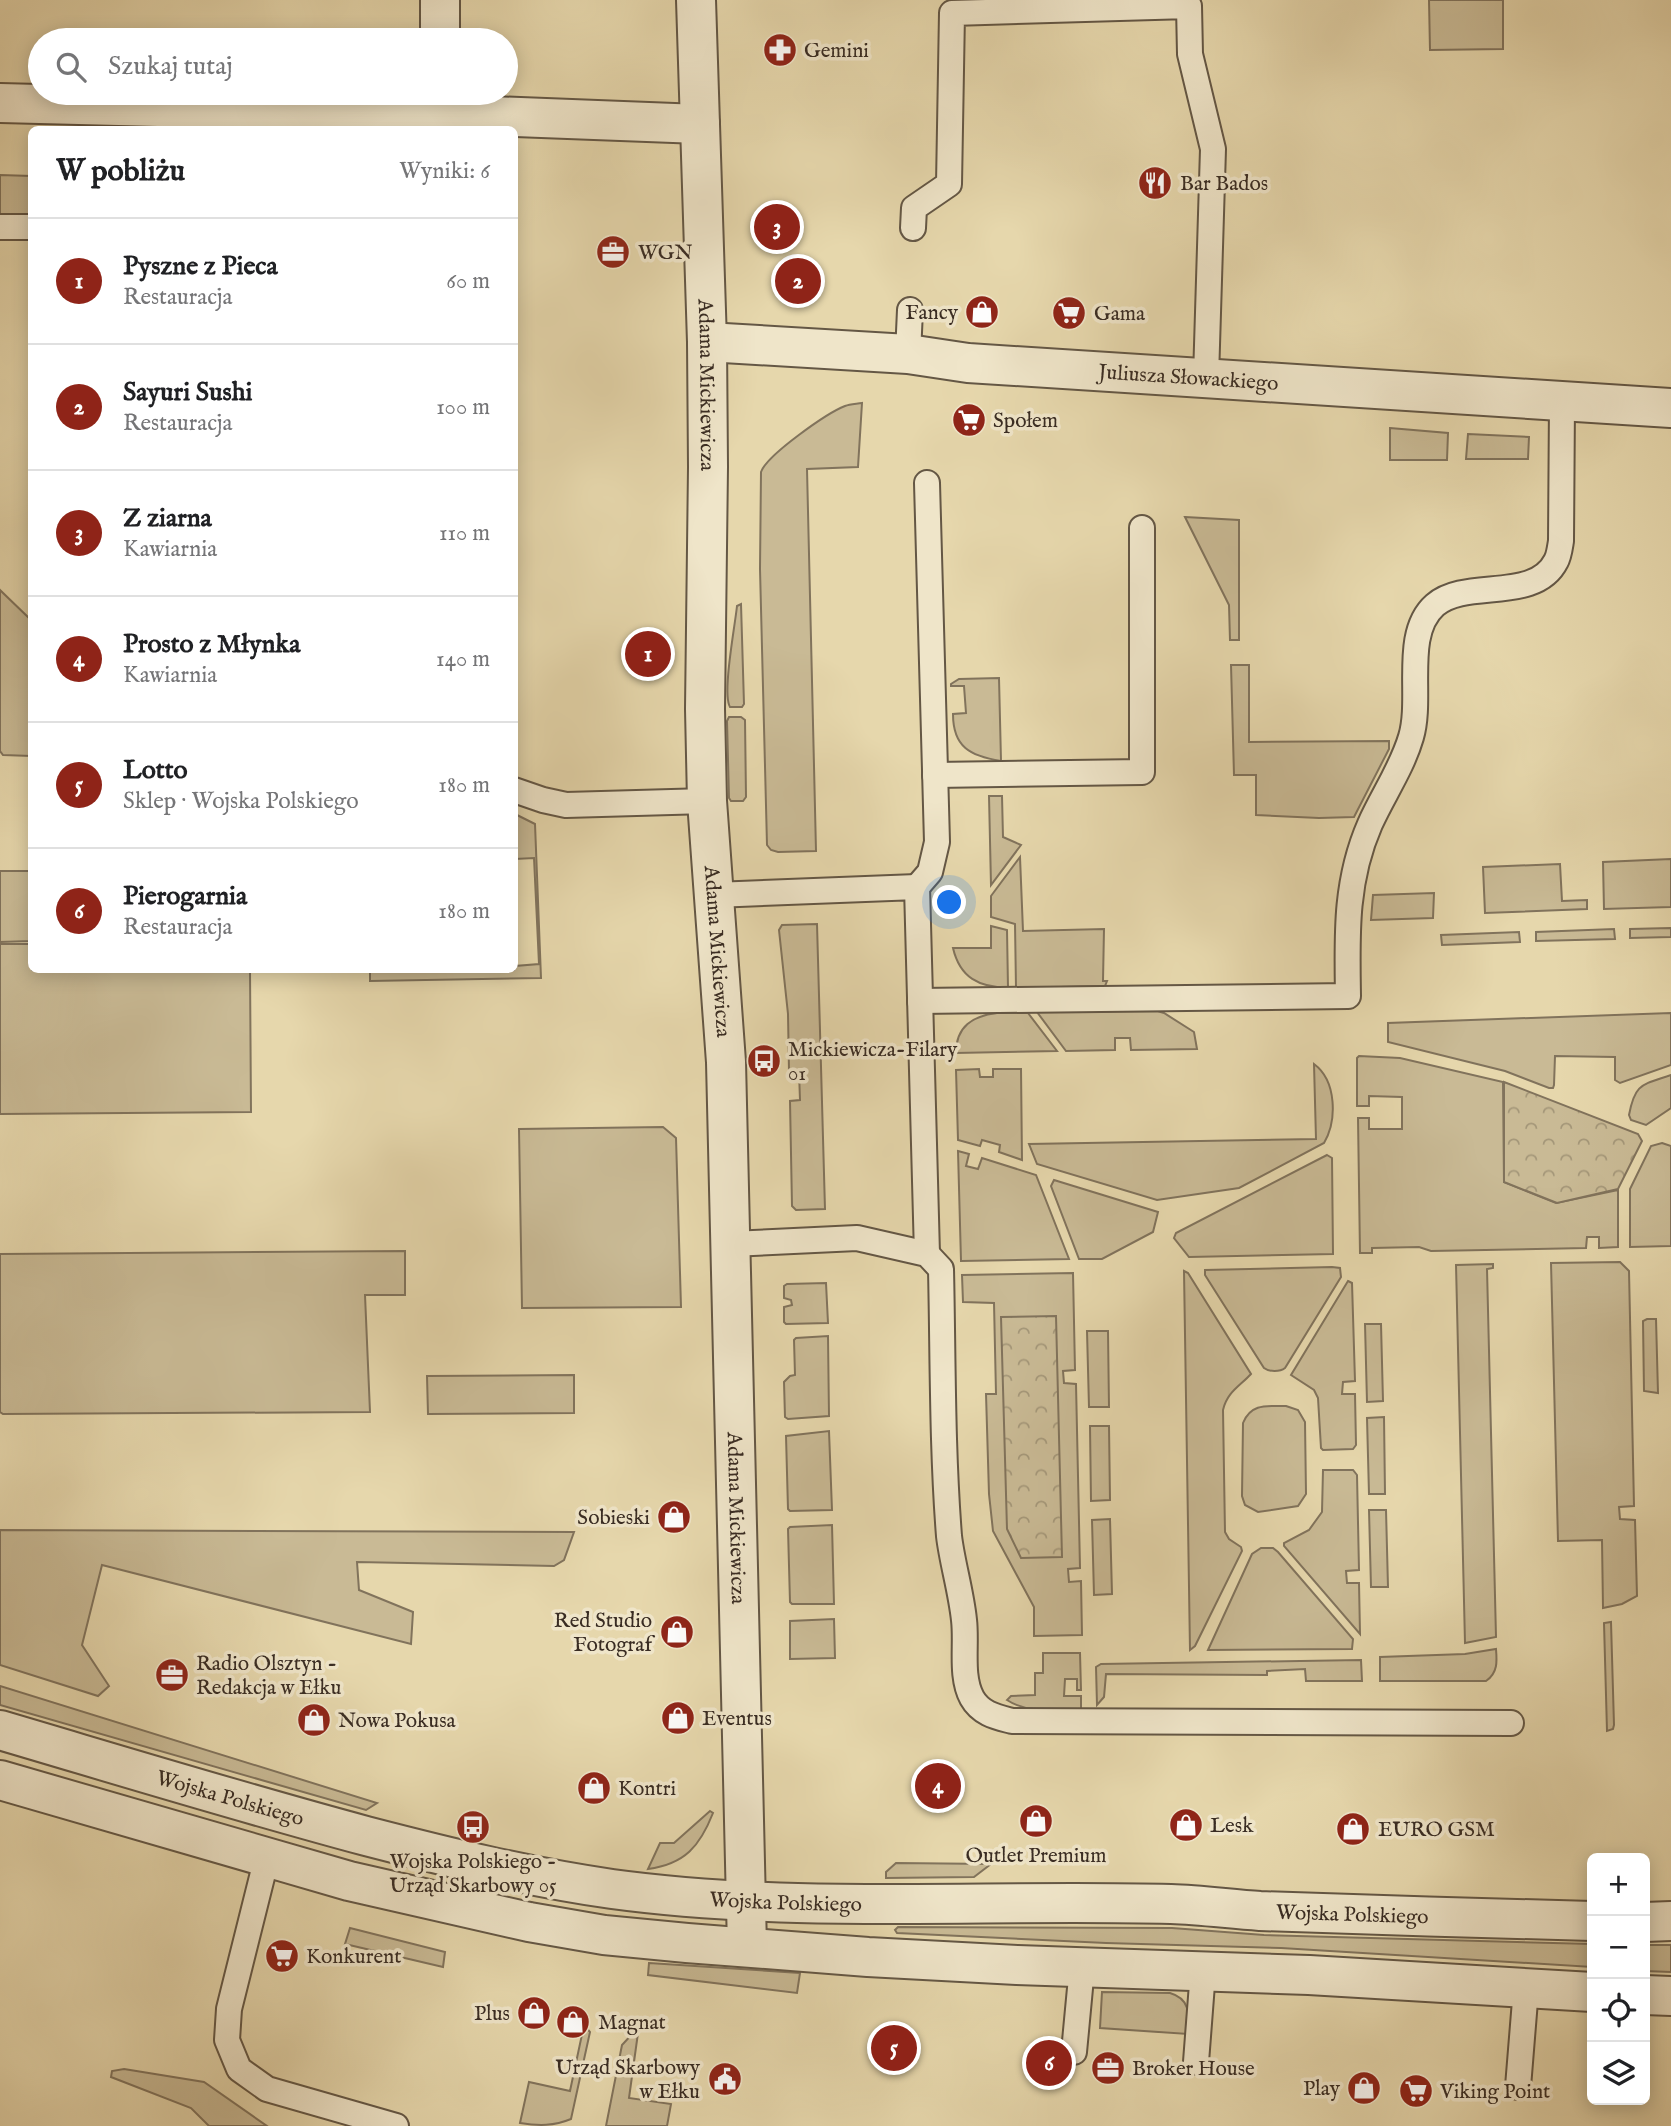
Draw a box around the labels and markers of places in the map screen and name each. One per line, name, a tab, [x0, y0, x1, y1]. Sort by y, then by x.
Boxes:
pharmacy icon: Gemini	[761, 31, 799, 69]
place label: Gemini	[804, 38, 869, 65]
restaurant icon: Bar Bados	[1136, 164, 1174, 202]
place label: Bar Bados	[1180, 171, 1268, 198]
pin: 3	[754, 201, 800, 253]
office icon: WGN	[594, 233, 632, 271]
place label: WGN	[638, 240, 693, 267]
pin: 2	[775, 255, 821, 307]
shop icon: Fancy	[963, 293, 1001, 331]
supermarket icon: Gama	[1050, 294, 1088, 332]
place label: Fancy	[905, 300, 959, 327]
place label: Gama	[1094, 301, 1146, 328]
supermarket icon: Społem	[950, 401, 988, 439]
place label: Społem	[993, 408, 1058, 435]
pin: 1	[625, 628, 671, 680]
place label: Mickiewicza-Filary 01	[788, 1037, 958, 1088]
bus stop icon: Mickiewicza-Filary 01	[745, 1042, 783, 1080]
shop icon: Sobieski	[655, 1498, 693, 1536]
place label: Sobieski	[577, 1505, 650, 1532]
place label: Red Studio Fotograf	[554, 1608, 655, 1659]
shop icon: Red Studio Fotograf	[658, 1613, 696, 1651]
place label: Radio Olsztyn - Redakcja w Ełku	[196, 1651, 342, 1702]
office icon: Radio Olsztyn - Redakcja w Ełku	[153, 1656, 191, 1694]
shop icon: Eventus	[659, 1699, 697, 1737]
shop icon: Nowa Pokusa	[295, 1701, 333, 1739]
place label: Eventus	[702, 1706, 772, 1733]
place label: Nowa Pokusa	[338, 1708, 457, 1735]
pin: 4	[915, 1760, 961, 1812]
shop icon: Kontri	[575, 1769, 613, 1807]
place label: Kontri	[618, 1776, 676, 1803]
shop icon: Outlet Premium	[1017, 1802, 1055, 1840]
shop icon: Lesk	[1167, 1806, 1205, 1844]
bus stop icon: Wojska Polskiego - Urząd Skarbowy 05	[454, 1808, 492, 1846]
shop icon: EURO GSM	[1334, 1810, 1372, 1848]
place label: Lesk	[1210, 1813, 1254, 1840]
place label: EURO GSM	[1378, 1817, 1495, 1844]
place label: Outlet Premium	[966, 1843, 1106, 1870]
place label: Wojska Polskiego - Urząd Skarbowy 05	[389, 1849, 557, 1900]
supermarket icon: Konkurent	[263, 1937, 301, 1975]
place label: Konkurent	[306, 1944, 401, 1971]
shop icon: Plus	[515, 1994, 553, 2032]
place label: Plus	[474, 2001, 510, 2028]
shop icon: Magnat	[554, 2003, 592, 2041]
place label: Magnat	[598, 2010, 666, 2037]
pin: 5	[871, 2022, 917, 2074]
pin: 6	[1026, 2037, 1072, 2089]
office icon: Broker House	[1089, 2049, 1127, 2087]
place label: Urząd Skarbowy w Ełku	[555, 2055, 701, 2106]
place label: Broker House	[1132, 2056, 1255, 2083]
public building icon: Urząd Skarbowy w Ełku	[706, 2060, 744, 2098]
shop icon: Play	[1345, 2069, 1383, 2107]
supermarket icon: Viking Point	[1397, 2072, 1435, 2110]
place label: Play	[1303, 2076, 1341, 2103]
place label: Viking Point	[1439, 2079, 1550, 2106]

